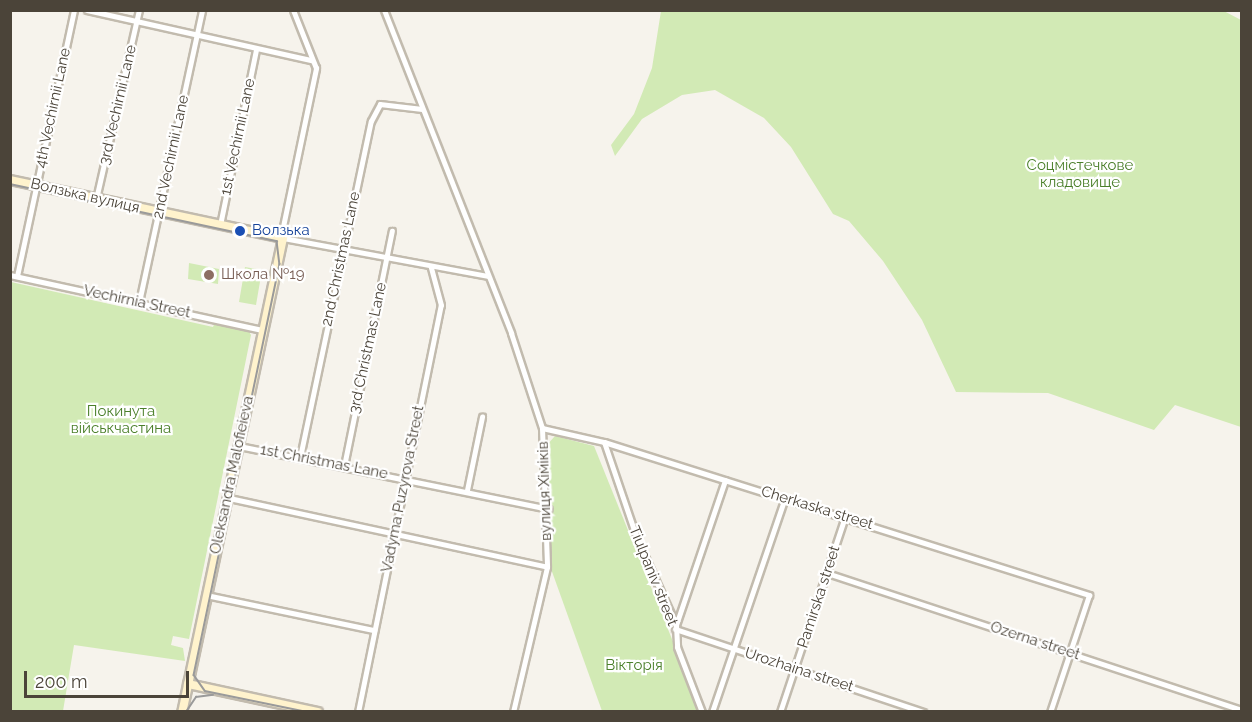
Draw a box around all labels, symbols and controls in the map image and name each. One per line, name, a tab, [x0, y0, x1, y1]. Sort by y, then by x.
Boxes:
street label: 3rd Vechirnii Lane	[95, 43, 141, 167]
street label: 4th Vechirnii Lane	[31, 46, 75, 170]
street label: 1st Vechirnii Lane	[217, 77, 259, 197]
street label: 2nd Vechirnii Lane	[149, 93, 193, 221]
park label: Соцмістечкове кладовище	[1027, 156, 1133, 191]
street label: Волзька вулиця	[29, 175, 141, 217]
street label: 2nd Christmas Lane	[318, 190, 364, 328]
place label: Волзька	[252, 222, 310, 240]
marker: Волзька	[233, 224, 247, 238]
place label: Школа №19	[221, 266, 304, 284]
marker: Школа №19	[202, 268, 216, 282]
street label: 3rd Christmas Lane	[345, 281, 391, 415]
street label: Vechirnia Street	[82, 282, 192, 322]
street label: Oleksandra Malofieieva	[206, 394, 258, 556]
park label: Покинута військчастина	[71, 402, 171, 437]
street label: Vadyma Puzyrova Street	[378, 404, 428, 574]
street label: 1st Christmas Lane	[259, 441, 389, 483]
street label: вулиця Хіміків	[534, 441, 556, 541]
street label: Cherkaska street	[759, 482, 875, 534]
street label: Tiulpaniv street	[625, 523, 681, 629]
street label: Pamirska street	[794, 543, 844, 651]
street label: Ozerna street	[988, 618, 1082, 664]
street label: Urozhaina street	[742, 644, 856, 696]
park label: Вікторія	[605, 657, 663, 675]
scale bar	[27, 659, 192, 697]
text: 200 m	[35, 671, 88, 692]

